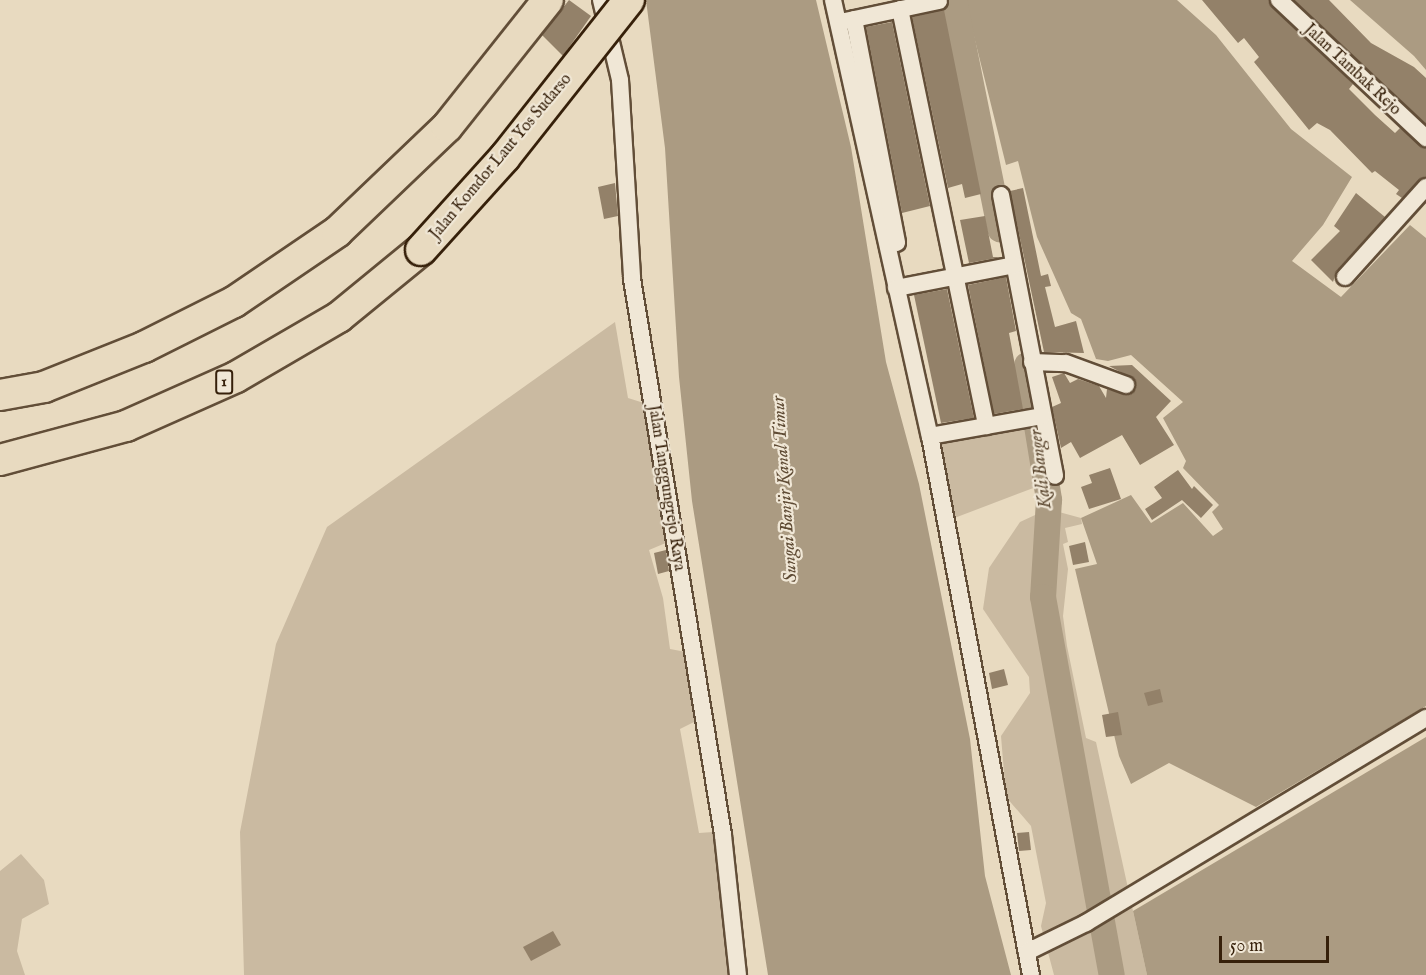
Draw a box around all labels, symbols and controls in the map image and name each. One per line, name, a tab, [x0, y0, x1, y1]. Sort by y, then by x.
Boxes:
street label: Jalan Tambak Rejo	[1300, 20, 1404, 120]
street label: Jalan Komdor Laut Yos Sudarso	[426, 70, 576, 244]
road number: 1	[215, 370, 233, 394]
water label: Sungai Banjir Kanal Timur	[769, 395, 803, 583]
street label: Jalan Tanggungrejo Raya	[643, 404, 689, 572]
water label: Kali Banger	[1026, 428, 1058, 510]
scale bar	[1222, 924, 1332, 962]
text: 50 m	[1230, 935, 1263, 958]

